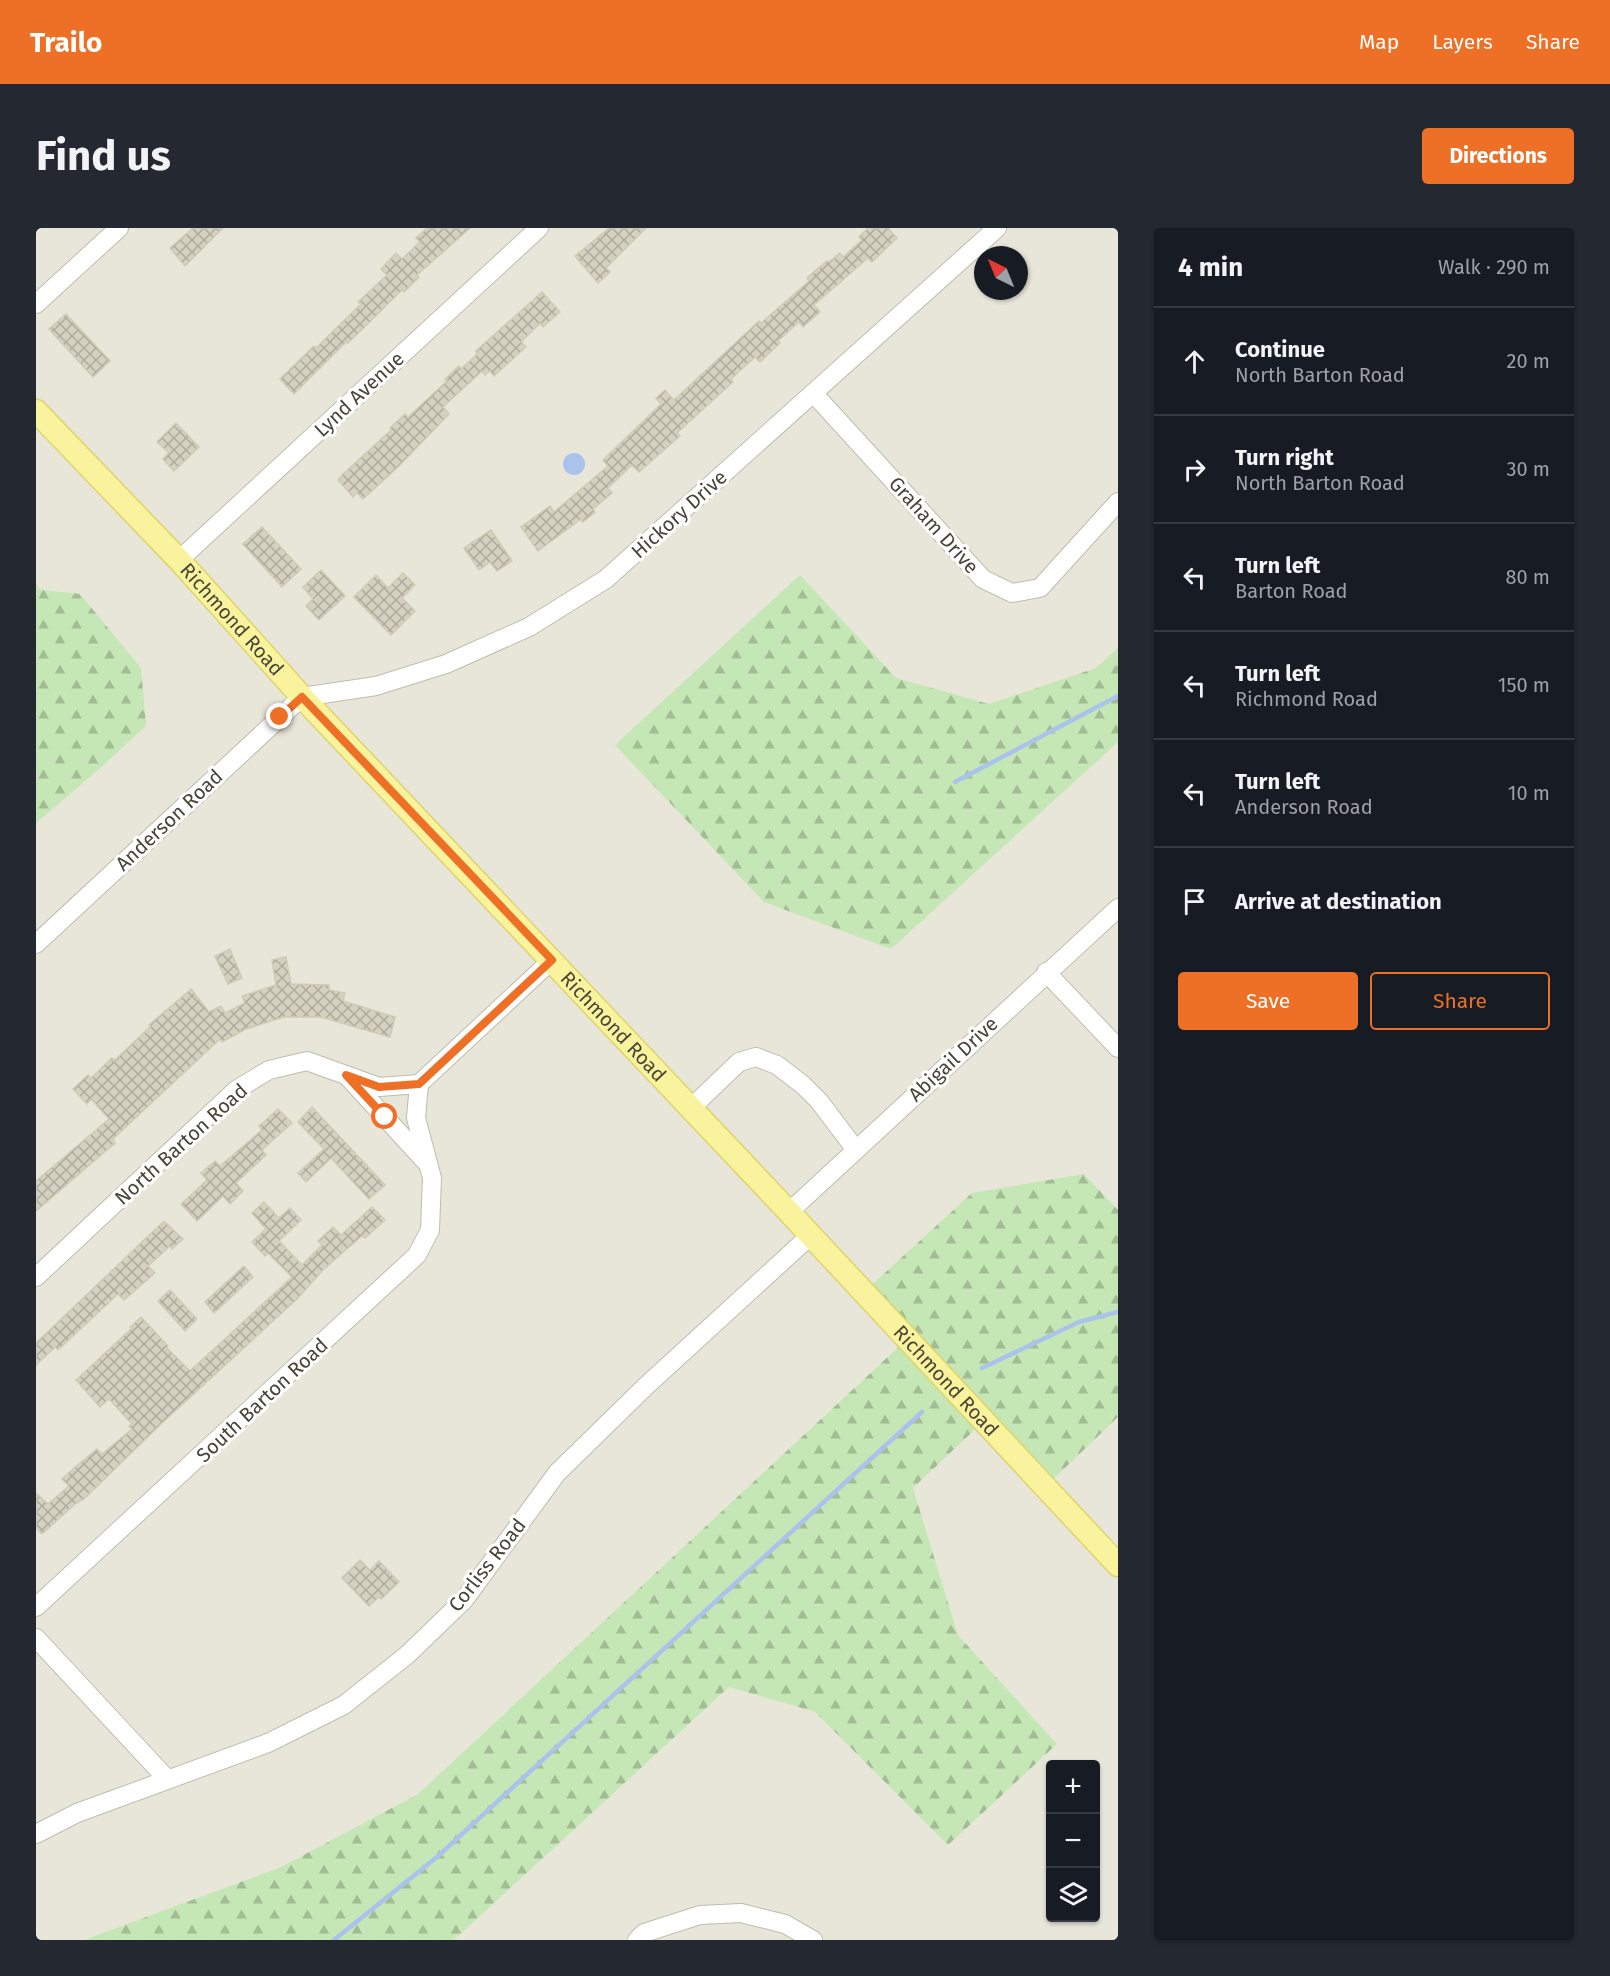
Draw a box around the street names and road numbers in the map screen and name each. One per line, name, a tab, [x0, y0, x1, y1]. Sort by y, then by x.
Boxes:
street label: Lynd Avenue	[309, 346, 409, 442]
street label: Hickory Drive	[626, 465, 732, 563]
street label: Graham Drive	[884, 471, 984, 579]
street label: Richmond Road	[175, 558, 289, 680]
street label: Anderson Road	[110, 764, 228, 876]
street label: Richmond Road	[556, 966, 671, 1087]
street label: Abigail Drive	[903, 1011, 1003, 1107]
street label: North Barton Road	[110, 1078, 252, 1210]
street label: Richmond Road	[889, 1320, 1004, 1441]
street label: South Barton Road	[191, 1333, 333, 1467]
street label: Corliss Road	[443, 1514, 531, 1616]

